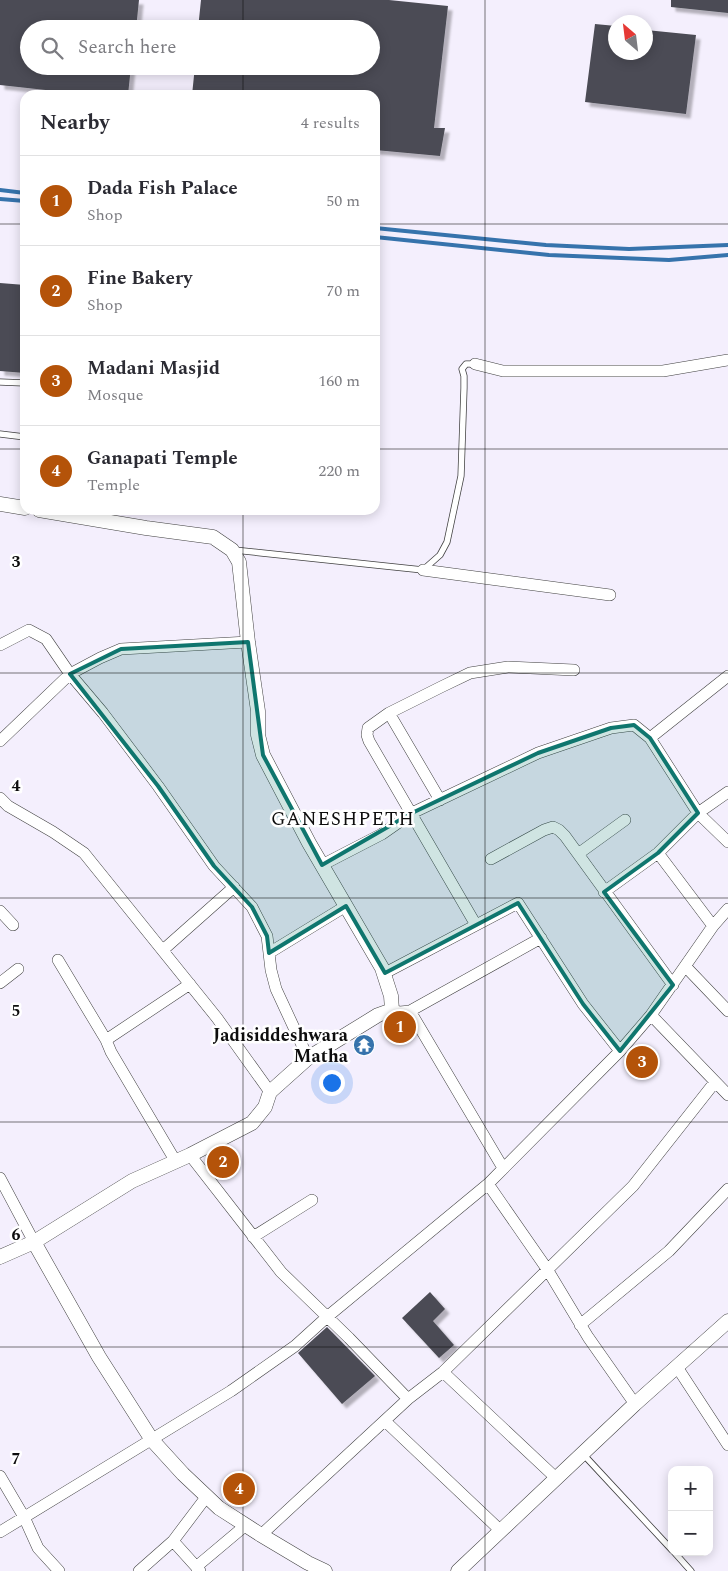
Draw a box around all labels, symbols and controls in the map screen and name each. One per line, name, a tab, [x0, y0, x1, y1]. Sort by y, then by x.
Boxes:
north arrow	[608, 15, 653, 60]
search box	[20, 20, 380, 75]
text: Search here	[78, 33, 177, 62]
icon: search	[38, 34, 66, 62]
text: Nearby	[40, 107, 110, 139]
text: 4 results	[301, 111, 360, 135]
text: Dada Fish Palace	[87, 174, 238, 203]
text: 1	[52, 189, 60, 213]
text: 50 m	[326, 189, 360, 213]
text: Shop	[87, 203, 123, 227]
text: Fine Bakery	[87, 264, 192, 293]
text: 2	[52, 279, 60, 303]
text: 70 m	[326, 279, 360, 303]
text: Shop	[87, 293, 123, 317]
text: Madani Masjid	[87, 354, 220, 383]
text: 3	[52, 369, 60, 393]
text: 160 m	[318, 369, 360, 393]
text: Mosque	[87, 383, 144, 407]
text: Ganapati Temple	[87, 444, 238, 473]
text: 4	[52, 459, 60, 483]
text: 220 m	[318, 459, 360, 483]
text: Temple	[87, 473, 140, 497]
text: 3	[12, 550, 21, 574]
text: 4	[12, 774, 21, 798]
district label: GANESHPETH	[271, 805, 415, 834]
text: 5	[12, 999, 20, 1023]
pin: 1	[384, 1008, 416, 1046]
place label: Jadisiddeshwara Matha	[213, 1022, 349, 1070]
temple icon: Jadisiddeshwara Matha	[352, 1033, 376, 1057]
pin: 3	[626, 1043, 658, 1081]
your location	[319, 1070, 345, 1096]
pin: 2	[207, 1143, 239, 1181]
text: 6	[12, 1223, 21, 1247]
text: 7	[12, 1447, 21, 1471]
map controls	[668, 1466, 713, 1556]
button: +	[668, 1466, 713, 1511]
pin: 4	[223, 1470, 255, 1508]
button: −	[668, 1511, 713, 1556]

